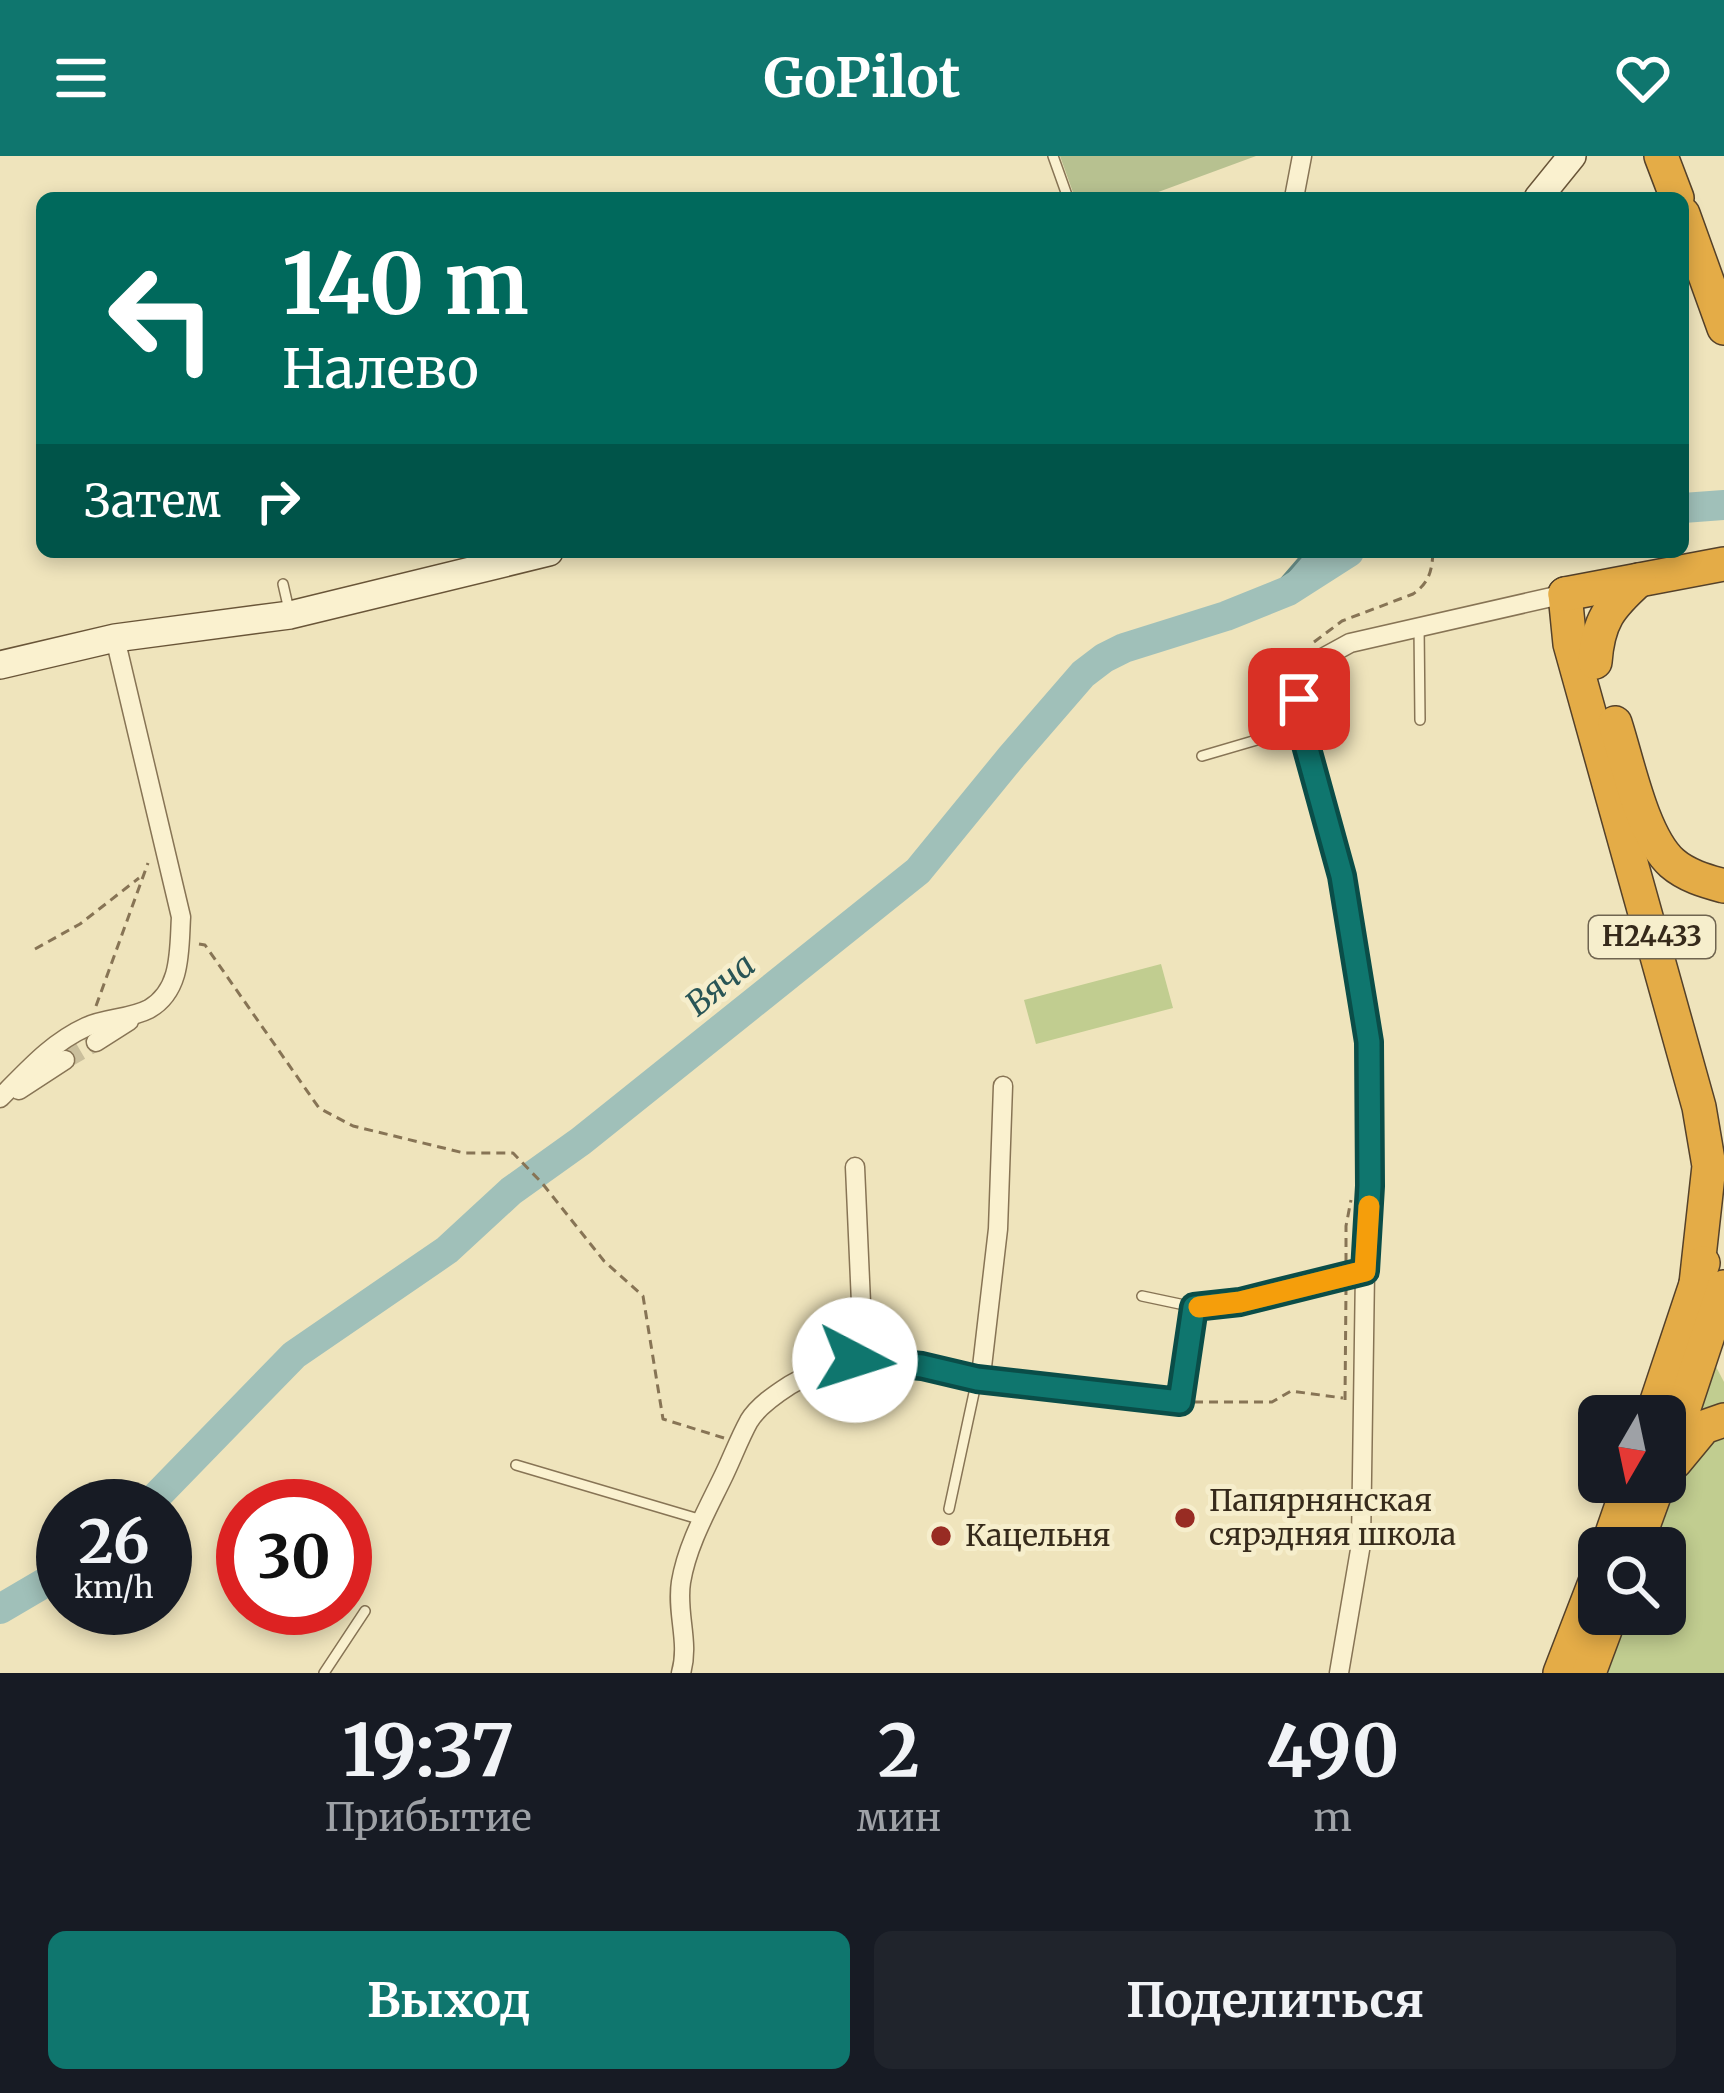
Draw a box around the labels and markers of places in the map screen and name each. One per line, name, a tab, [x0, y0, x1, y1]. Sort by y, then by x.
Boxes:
pin	[1248, 648, 1350, 750]
place label: Папярнянская сярэдняя школа	[1209, 1481, 1456, 1553]
marker: Папярнянская сярэдняя школа	[1172, 1505, 1198, 1531]
place label: Кацельня	[965, 1516, 1111, 1554]
marker: Кацельня	[928, 1523, 954, 1549]

